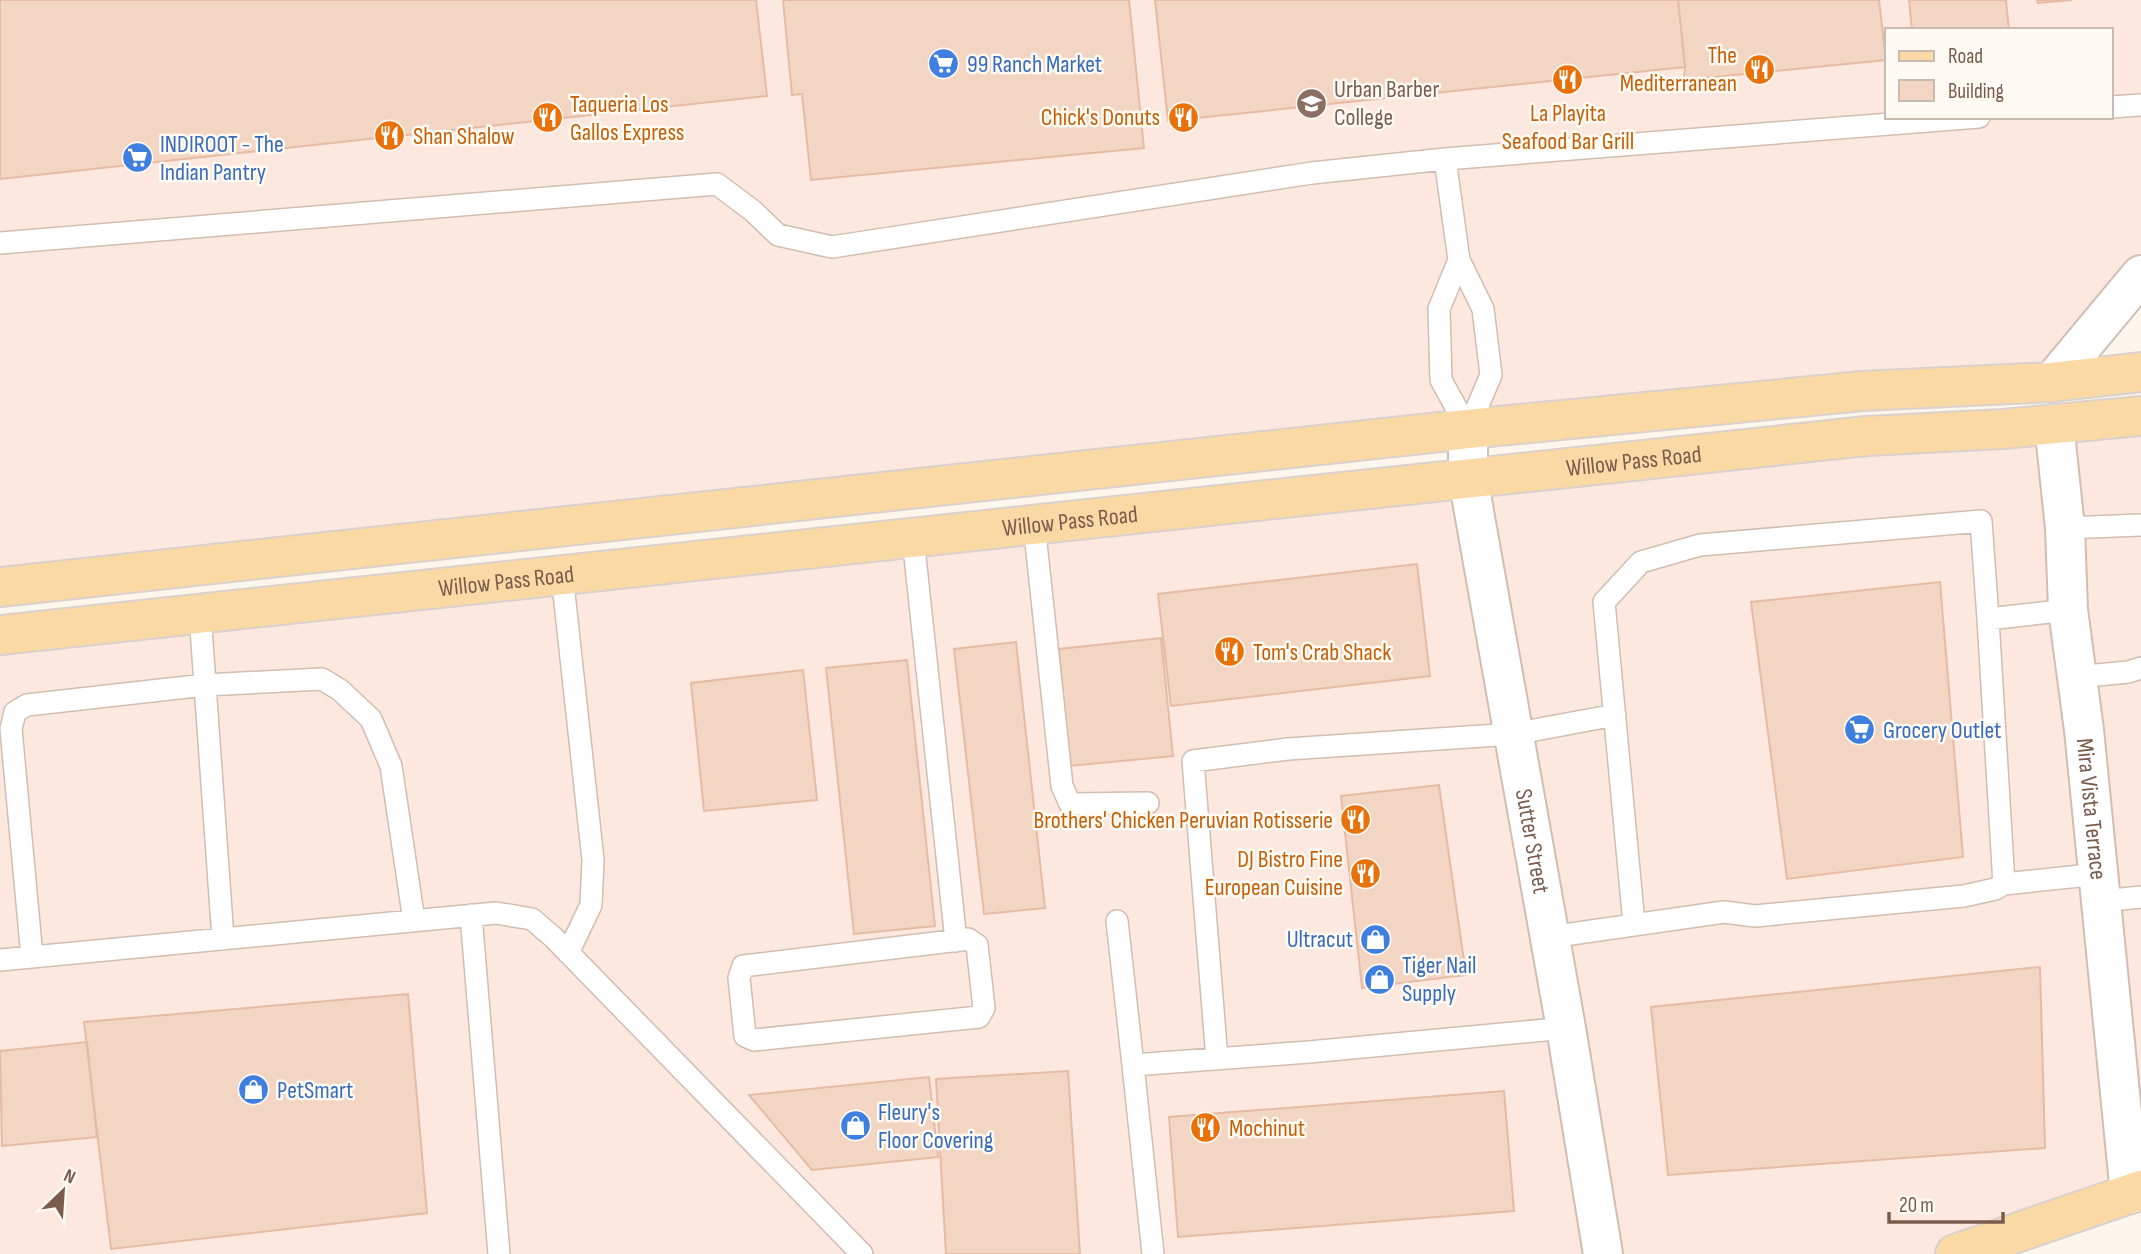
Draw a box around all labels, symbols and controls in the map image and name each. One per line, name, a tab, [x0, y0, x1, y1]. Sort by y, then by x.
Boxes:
legend	[1885, 28, 2113, 119]
place label: The Mediterranean	[1620, 41, 1737, 98]
text: Road	[1948, 44, 1983, 69]
supermarket icon: 99 Ranch Market	[927, 47, 961, 81]
place label: 99 Ranch Market	[967, 50, 1102, 79]
restaurant icon: The Mediterranean	[1743, 52, 1777, 86]
restaurant icon: La Playita Seafood Bar Grill	[1551, 62, 1585, 96]
place label: Urban Barber College	[1334, 75, 1440, 132]
text: Building	[1948, 79, 2004, 104]
school or university icon: Urban Barber College	[1294, 86, 1328, 120]
place label: Taqueria Los Gallos Express	[570, 90, 684, 147]
place label: La Playita Seafood Bar Grill	[1502, 99, 1634, 156]
restaurant icon: Chick's Donuts	[1166, 100, 1200, 134]
restaurant icon: Taqueria Los Gallos Express	[530, 101, 564, 135]
place label: Chick's Donuts	[1041, 103, 1160, 132]
restaurant icon: Shan Shalow	[373, 119, 407, 153]
place label: Shan Shalow	[413, 122, 514, 151]
place label: INDIROOT - The Indian Pantry	[160, 130, 284, 187]
supermarket icon: INDIROOT - The Indian Pantry	[120, 141, 154, 175]
street label: Willow Pass Road	[1565, 439, 1703, 482]
street label: Willow Pass Road	[1001, 499, 1139, 543]
street label: Willow Pass Road	[437, 559, 575, 603]
restaurant icon: Tom's Crab Shack	[1213, 635, 1247, 669]
place label: Tom's Crab Shack	[1253, 638, 1391, 667]
supermarket icon: Grocery Outlet	[1843, 713, 1877, 747]
place label: Grocery Outlet	[1883, 716, 2001, 745]
street label: Mira Vista Terrace	[2070, 737, 2113, 881]
street label: Sutter Street	[1509, 787, 1556, 896]
restaurant icon: Brothers' Chicken Peruvian Rotisserie	[1339, 803, 1373, 837]
place label: Brothers' Chicken Peruvian Rotisserie	[1033, 806, 1333, 835]
place label: DJ Bistro Fine European Cuisine	[1205, 845, 1343, 902]
restaurant icon: DJ Bistro Fine European Cuisine	[1349, 856, 1383, 890]
shop icon: Ultracut	[1359, 922, 1393, 956]
place label: Ultracut	[1287, 925, 1353, 954]
place label: Tiger Nail Supply	[1402, 951, 1476, 1008]
shop icon: Tiger Nail Supply	[1362, 962, 1396, 996]
shop icon: PetSmart	[237, 1073, 271, 1107]
place label: PetSmart	[277, 1076, 353, 1105]
place label: Fleury's Floor Covering	[878, 1098, 993, 1155]
shop icon: Fleury's Floor Covering	[838, 1109, 872, 1143]
restaurant icon: Mochinut	[1189, 1111, 1223, 1145]
place label: Mochinut	[1229, 1114, 1305, 1143]
north arrow	[28, 1156, 98, 1226]
text: N	[60, 1164, 79, 1190]
scale bar	[1889, 1180, 2003, 1224]
text: 20 m	[1899, 1193, 1934, 1218]

